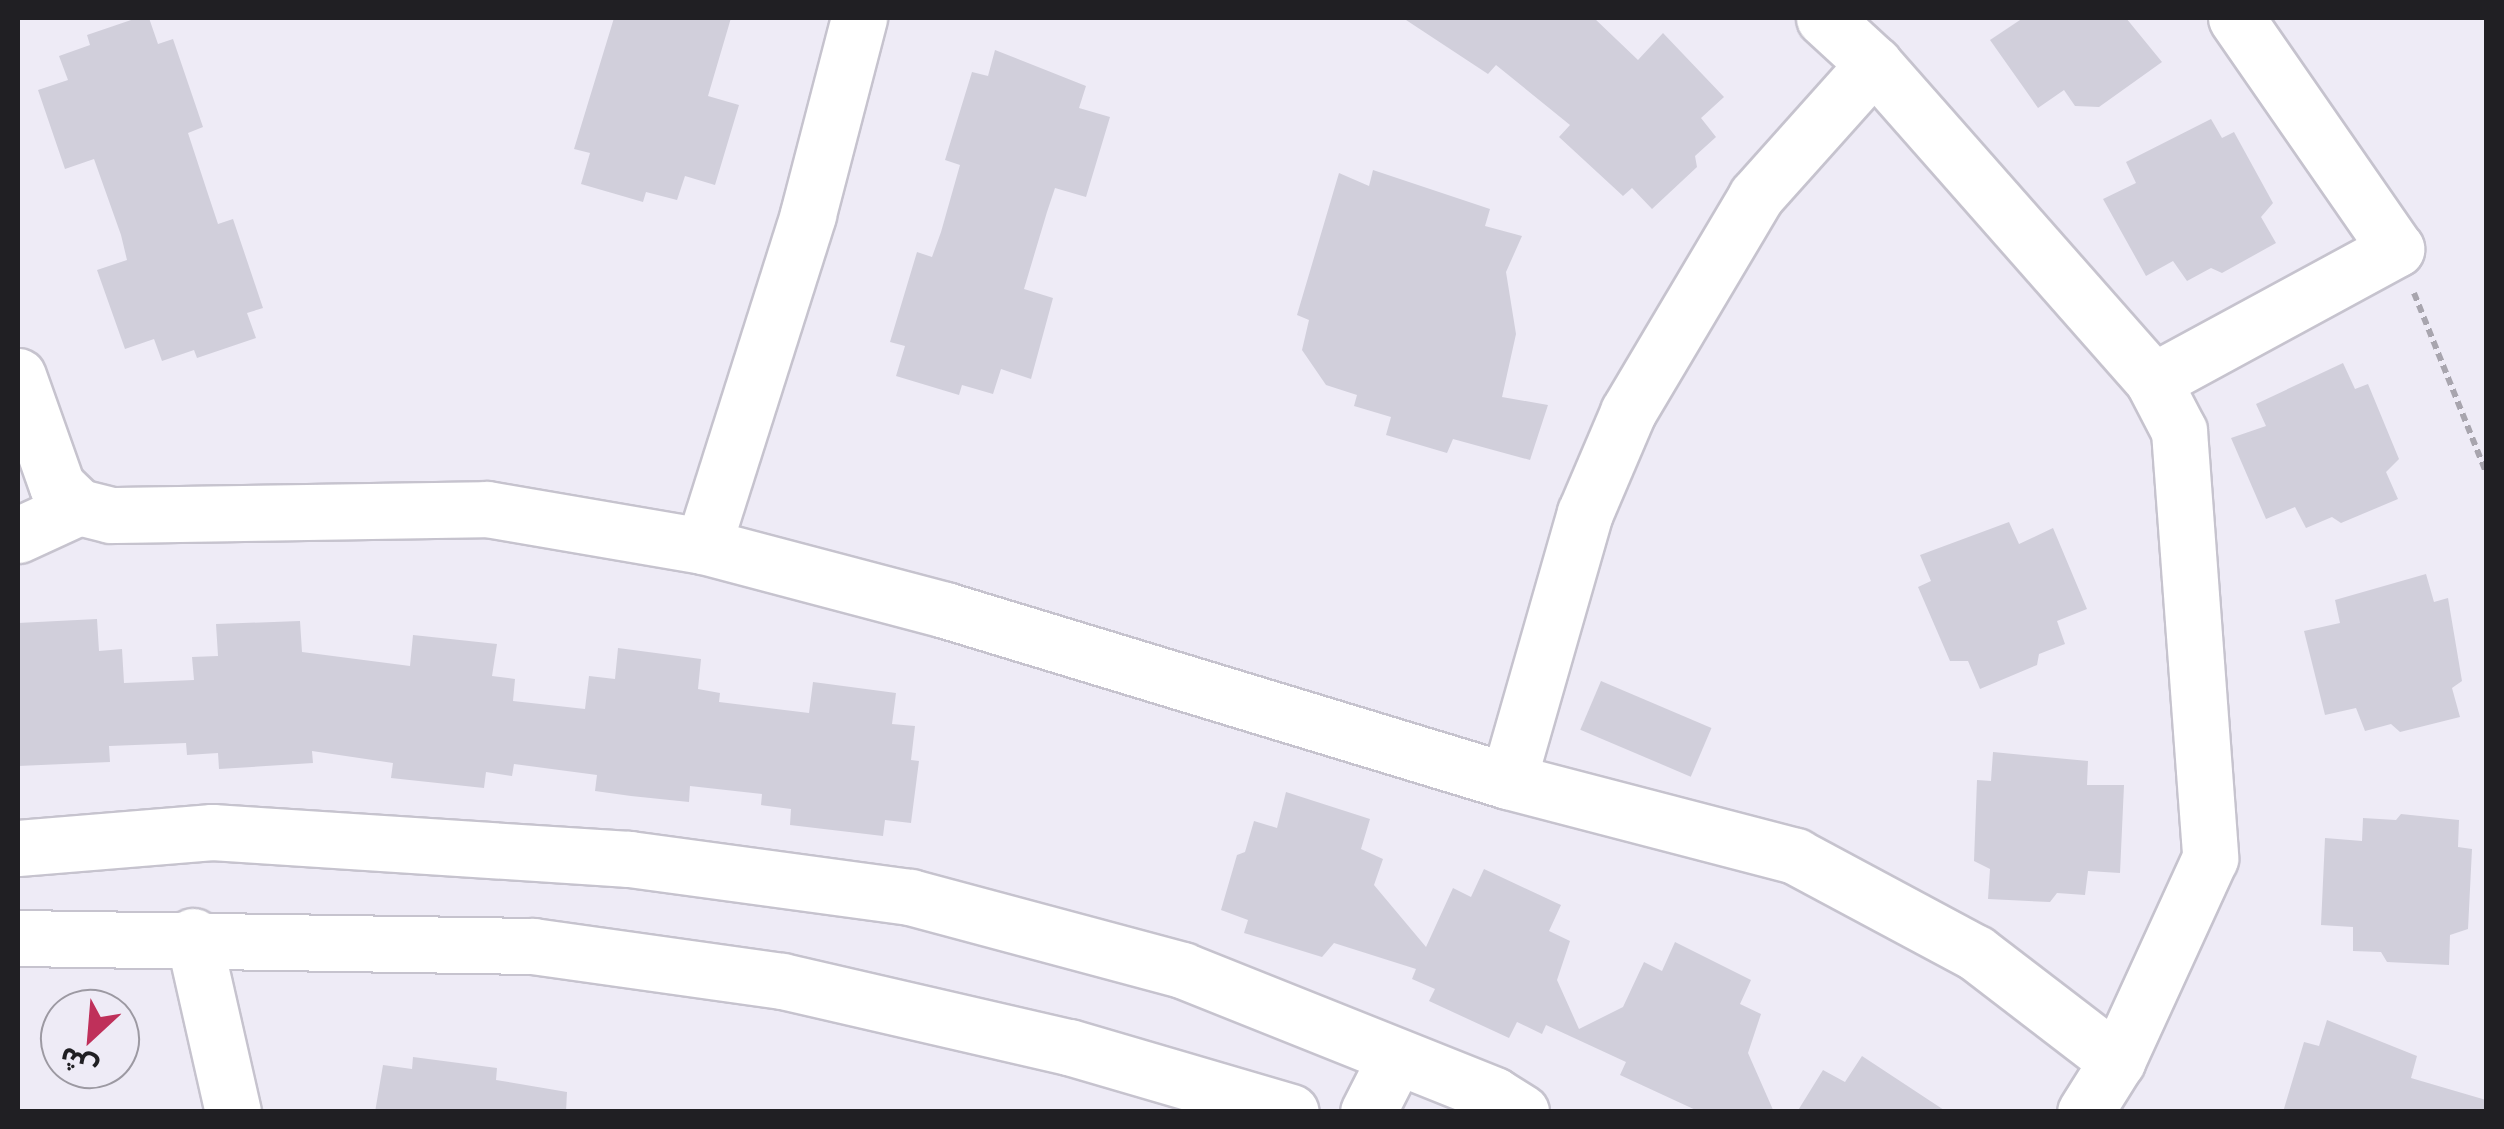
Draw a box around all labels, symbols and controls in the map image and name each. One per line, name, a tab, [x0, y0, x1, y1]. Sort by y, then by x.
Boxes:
north arrow	[40, 989, 140, 1089]
text: ش	[53, 1040, 102, 1088]

